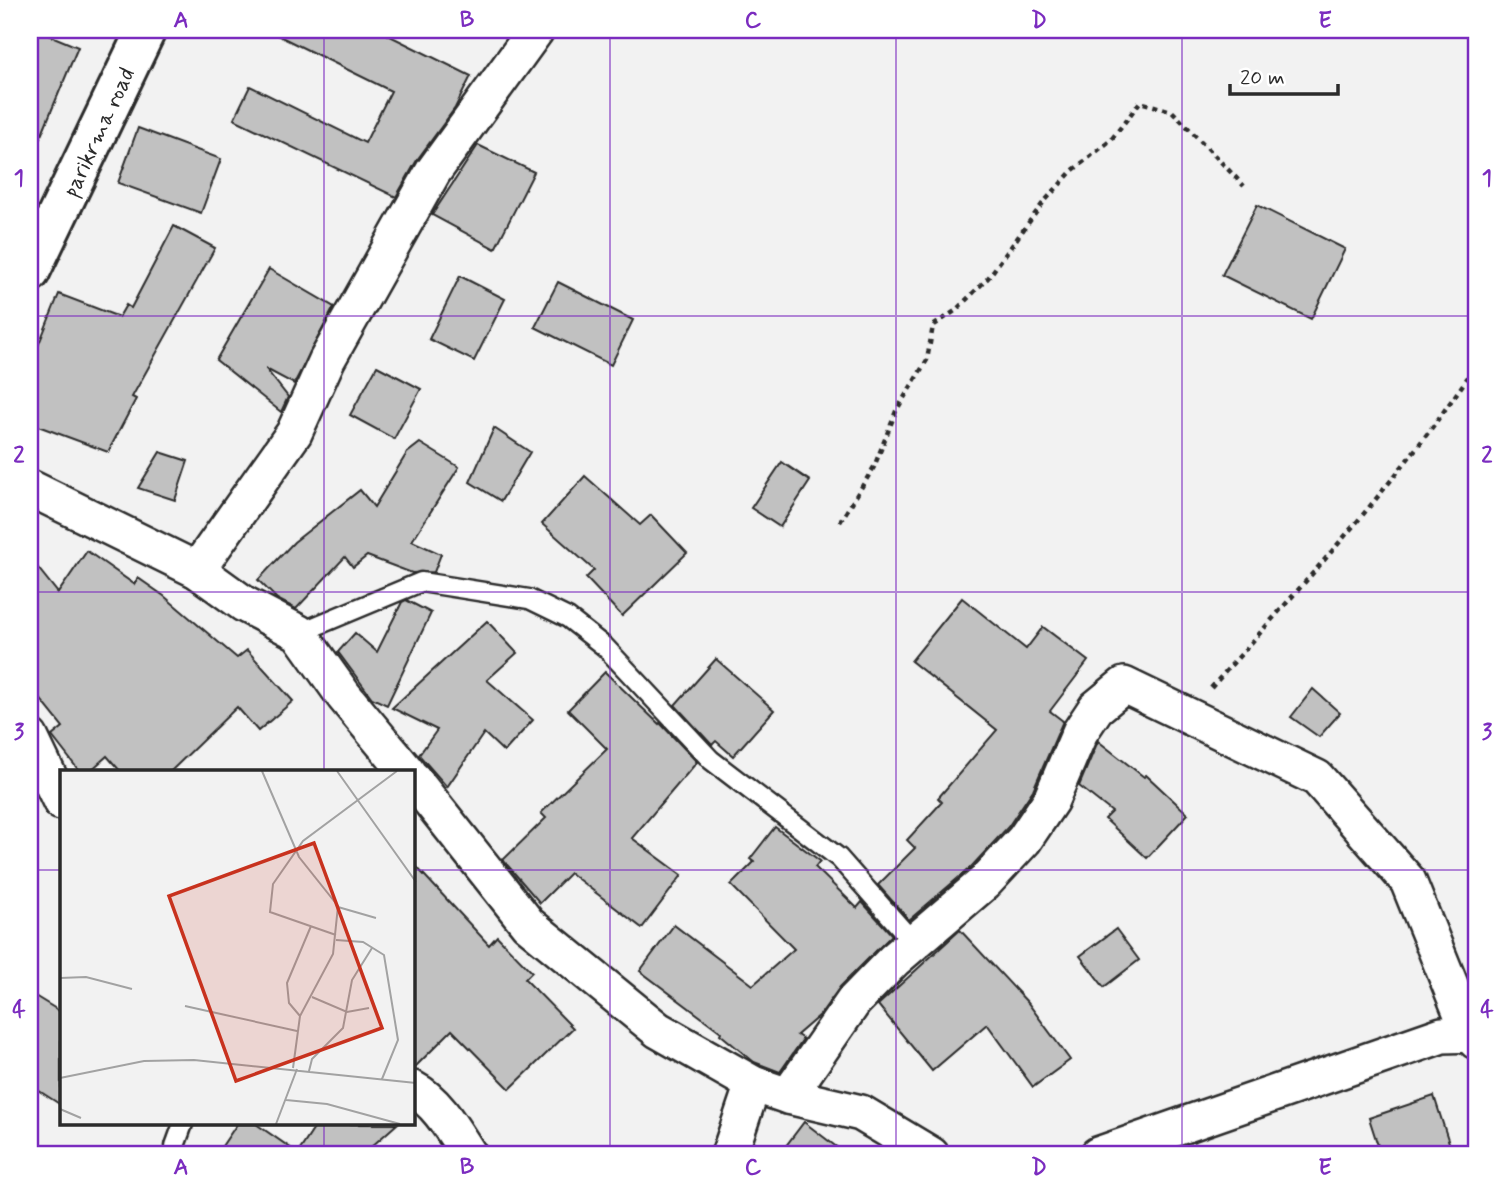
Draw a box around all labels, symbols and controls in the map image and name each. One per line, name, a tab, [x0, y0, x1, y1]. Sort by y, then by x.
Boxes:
text: A	[173, 6, 189, 36]
text: B	[460, 6, 475, 36]
text: C	[745, 6, 762, 36]
text: D	[1031, 6, 1047, 36]
text: E	[1318, 6, 1332, 36]
scale bar	[1230, 52, 1338, 96]
street label: parikrma road	[57, 63, 143, 203]
text: 20 m	[1240, 64, 1285, 92]
text: 1	[14, 164, 24, 194]
text: 1	[1482, 164, 1492, 194]
text: 2	[13, 441, 25, 471]
text: 2	[1481, 441, 1493, 471]
text: 3	[14, 718, 25, 748]
text: 3	[1482, 718, 1493, 748]
inset map	[60, 770, 415, 1126]
text: 4	[12, 995, 26, 1025]
text: 4	[1480, 995, 1494, 1025]
text: A	[173, 1153, 189, 1183]
text: B	[460, 1153, 475, 1183]
text: C	[745, 1153, 762, 1183]
text: D	[1031, 1153, 1047, 1183]
text: E	[1318, 1153, 1332, 1183]

